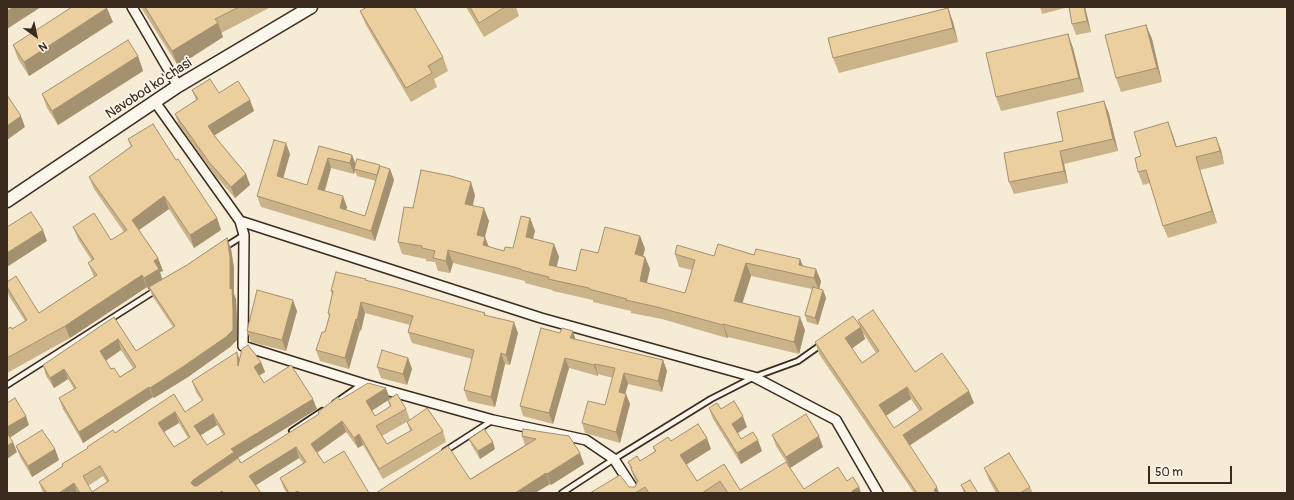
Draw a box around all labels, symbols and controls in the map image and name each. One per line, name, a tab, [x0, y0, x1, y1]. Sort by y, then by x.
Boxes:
north arrow	[16, 16, 56, 56]
text: N	[36, 39, 49, 54]
street label: Navobod ko'chasi	[103, 55, 195, 123]
scale bar	[1150, 458, 1234, 484]
text: 50 m	[1155, 465, 1183, 480]

